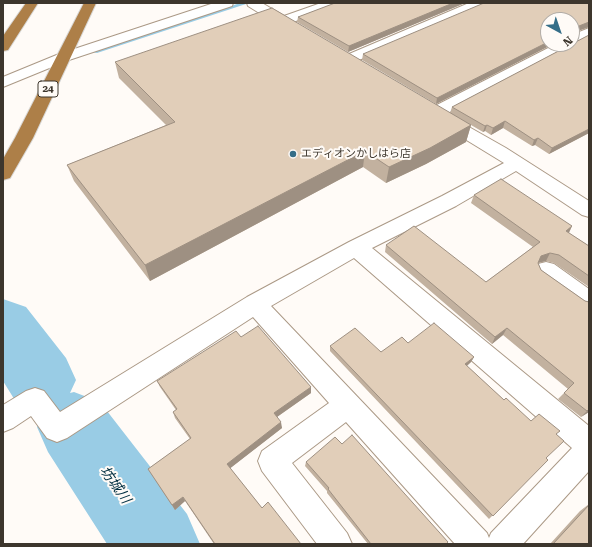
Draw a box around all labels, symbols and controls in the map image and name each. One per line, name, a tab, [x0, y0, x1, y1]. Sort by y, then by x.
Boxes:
north arrow	[540, 12, 580, 52]
text: N	[560, 33, 575, 49]
road number: 24	[38, 81, 58, 97]
place label: エディオンかしはら店	[301, 147, 411, 161]
marker: エディオンかしはら店	[288, 149, 298, 159]
water label: 坊城川	[96, 463, 134, 507]

